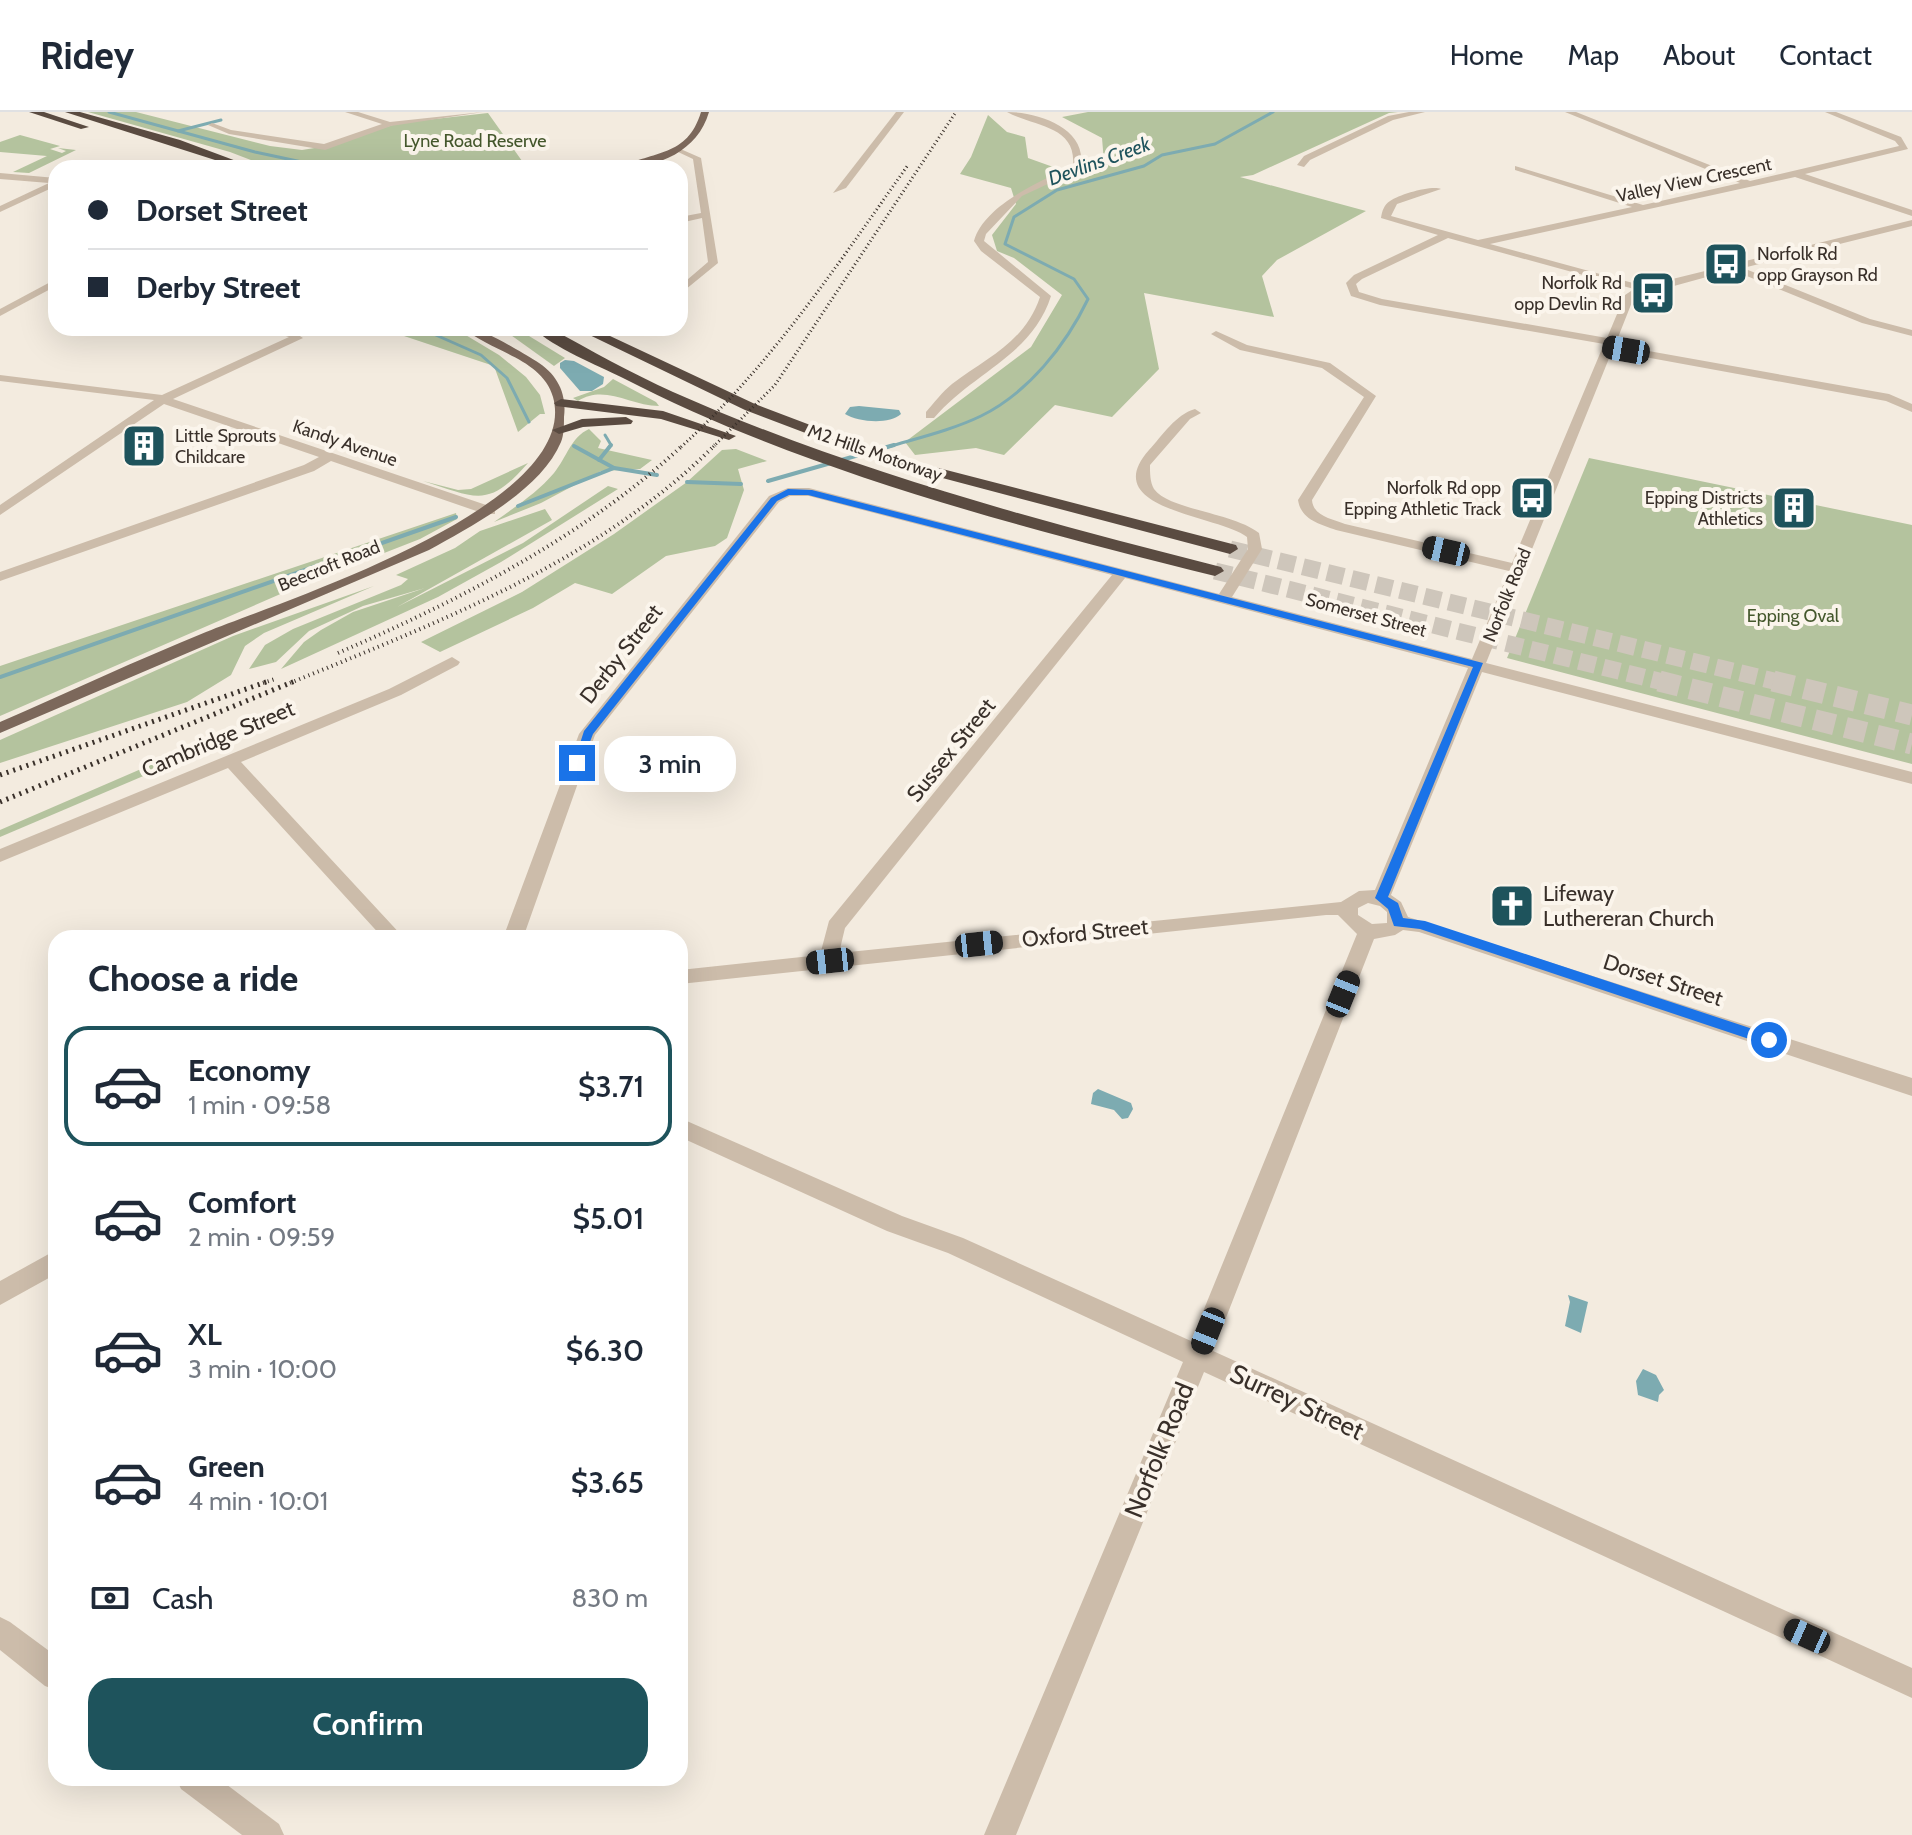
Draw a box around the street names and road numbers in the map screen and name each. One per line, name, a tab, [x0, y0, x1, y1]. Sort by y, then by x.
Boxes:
street label: Valley View Crescent	[1615, 153, 1773, 207]
street label: Kandy Avenue	[290, 415, 400, 471]
street label: M2 Hills Motorway	[805, 420, 945, 486]
street label: Beecroft Road	[275, 536, 383, 596]
street label: Norfolk Road	[1478, 545, 1536, 645]
street label: Somerset Street	[1303, 588, 1429, 642]
street label: Derby Street	[574, 598, 669, 709]
street label: Sussex Street	[901, 692, 1001, 807]
street label: Cambridge Street	[138, 694, 299, 783]
street label: Oxford Street	[1021, 913, 1150, 953]
street label: Dorset Street	[1600, 948, 1727, 1012]
street label: Surrey Street	[1225, 1357, 1369, 1447]
street label: Norfolk Road	[1117, 1378, 1201, 1522]

